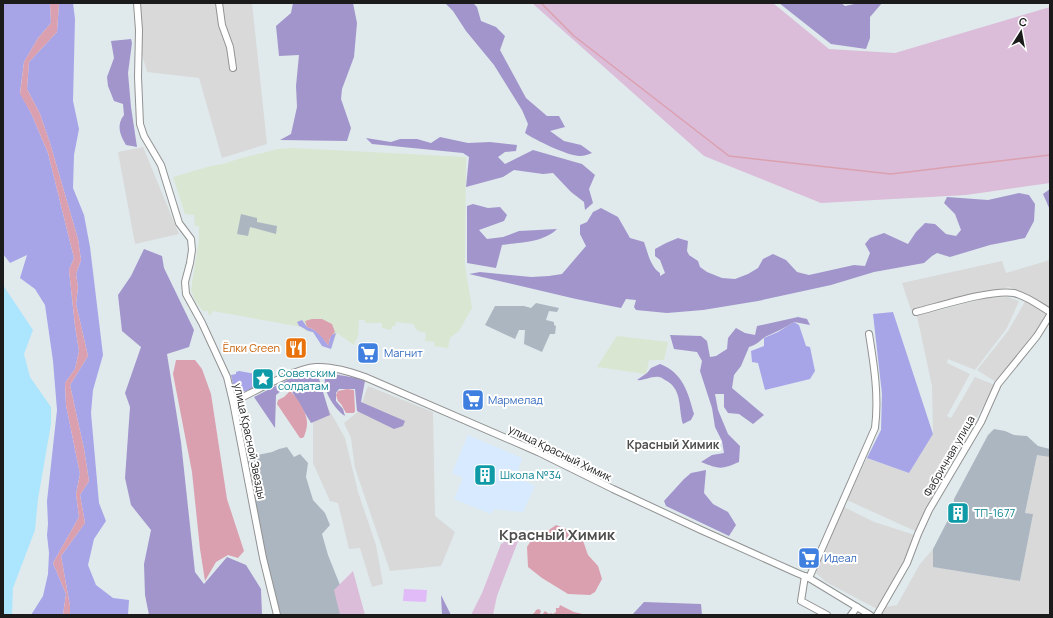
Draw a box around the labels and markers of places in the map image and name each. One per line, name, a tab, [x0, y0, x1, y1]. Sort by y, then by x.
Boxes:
restaurant icon: Ёлки Green	[283, 335, 309, 361]
place label: Ёлки Green	[223, 340, 280, 355]
supermarket icon: Магнит	[355, 340, 381, 366]
place label: Магнит	[384, 345, 423, 360]
place label: Советским солдатам	[278, 365, 336, 393]
place icon: Советским солдатам	[250, 366, 276, 392]
supermarket icon: Мармелад	[460, 387, 486, 413]
place label: Мармелад	[488, 392, 543, 407]
building icon: Школа №34	[472, 462, 498, 488]
place label: Школа №34	[500, 467, 561, 482]
building icon: ТП-1677	[945, 500, 971, 526]
place label: ТП-1677	[974, 505, 1015, 520]
supermarket icon: Идеал	[796, 545, 822, 571]
place label: Идеал	[824, 550, 857, 565]

